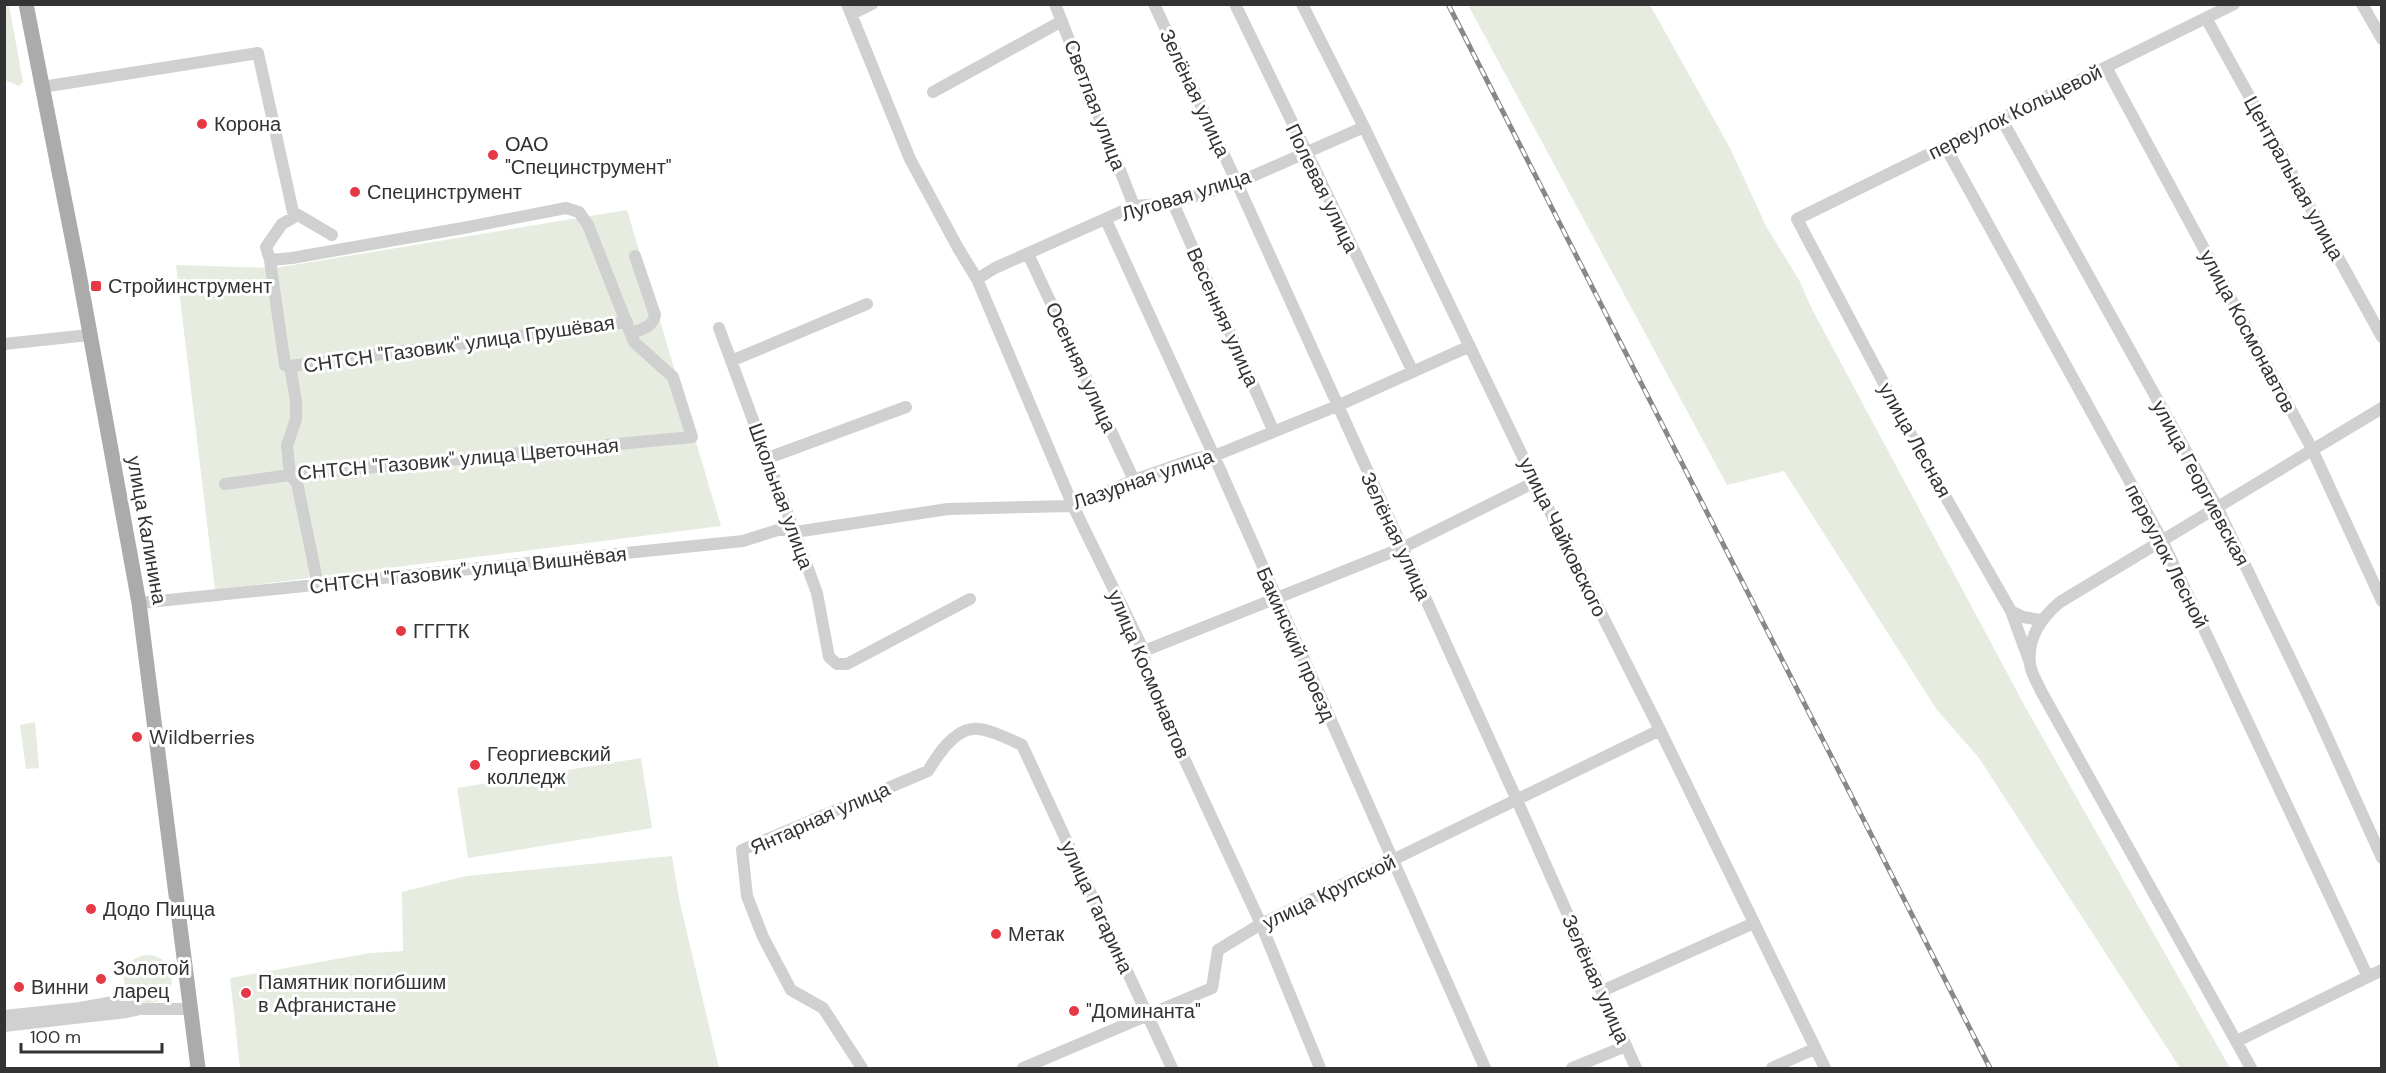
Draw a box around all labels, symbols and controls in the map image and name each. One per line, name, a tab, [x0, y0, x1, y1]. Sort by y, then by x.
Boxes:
street label: Зелёная улица	[1154, 25, 1236, 162]
street label: Светлая улица	[1058, 36, 1132, 175]
street label: переулок Кольцевой	[1924, 59, 2106, 165]
street label: Центральная улица	[2238, 91, 2350, 265]
place label: Корона	[214, 111, 282, 137]
marker: Корона	[195, 117, 209, 131]
street label: Полевая улица	[1280, 119, 1365, 258]
place label: ОАО "Специнструмент"	[505, 131, 672, 180]
marker: ОАО "Специнструмент"	[486, 148, 500, 162]
street label: Луговая улица	[1118, 163, 1255, 227]
place label: Специнструмент	[367, 179, 522, 205]
marker: Специнструмент	[348, 185, 362, 199]
street label: Весенняя улица	[1181, 243, 1266, 391]
street label: улица Космонавтов	[2194, 245, 2302, 417]
place label: Стройинструмент	[108, 273, 272, 299]
marker: Стройинструмент	[89, 279, 103, 293]
street label: Осенняя улица	[1039, 298, 1123, 437]
street label: СНТСН "Газовик" улица Грушёвая	[302, 309, 616, 379]
street label: улица Лесная	[1873, 378, 1957, 502]
street label: улица Георгиевская	[2146, 396, 2256, 570]
street label: Школьная улица	[743, 419, 820, 573]
street label: СНТСН "Газовик" улица Цветочная	[296, 432, 620, 486]
street label: Лазурная улица	[1069, 442, 1218, 515]
street label: улица Чайковского	[1513, 453, 1613, 621]
street label: улица Калинина	[121, 454, 173, 607]
street label: Зелёная улица	[1355, 468, 1437, 605]
street label: переулок Лесной	[2120, 480, 2214, 632]
street label: СНТСН "Газовик" улица Вишнёвая	[308, 540, 628, 600]
street label: Бакинский проезд	[1250, 563, 1342, 725]
street label: улица Космонавтов	[1102, 586, 1196, 762]
place label: ГГГТК	[413, 618, 470, 644]
marker: ГГГТК	[394, 624, 408, 638]
place label: Wildberries	[149, 724, 255, 750]
marker: Wildberries	[130, 730, 144, 744]
place label: Георгиевский колледж	[487, 741, 611, 790]
marker: Георгиевский колледж	[468, 758, 482, 772]
street label: Янтарная улица	[746, 775, 895, 860]
street label: улица Гагарина	[1055, 836, 1139, 978]
street label: улица Крупской	[1258, 849, 1400, 935]
place label: Додо Пицца	[103, 896, 216, 922]
marker: Додо Пицца	[84, 902, 98, 916]
street label: Зелёная улица	[1556, 910, 1636, 1048]
place label: Метак	[1008, 921, 1064, 947]
marker: Метак	[989, 927, 1003, 941]
place label: Золотой ларец	[113, 955, 190, 1004]
place label: Памятник погибшим в Афганистане	[258, 969, 446, 1018]
marker: Золотой ларец	[94, 972, 108, 986]
place label: Винни	[31, 974, 89, 1000]
marker: Винни	[12, 980, 26, 994]
marker: Памятник погибшим в Афганистане	[239, 986, 253, 1000]
place label: "Доминанта"	[1086, 998, 1201, 1024]
marker: "Доминанта"	[1067, 1004, 1081, 1018]
scale bar	[21, 1016, 162, 1054]
text: 100 m	[30, 1025, 81, 1049]

